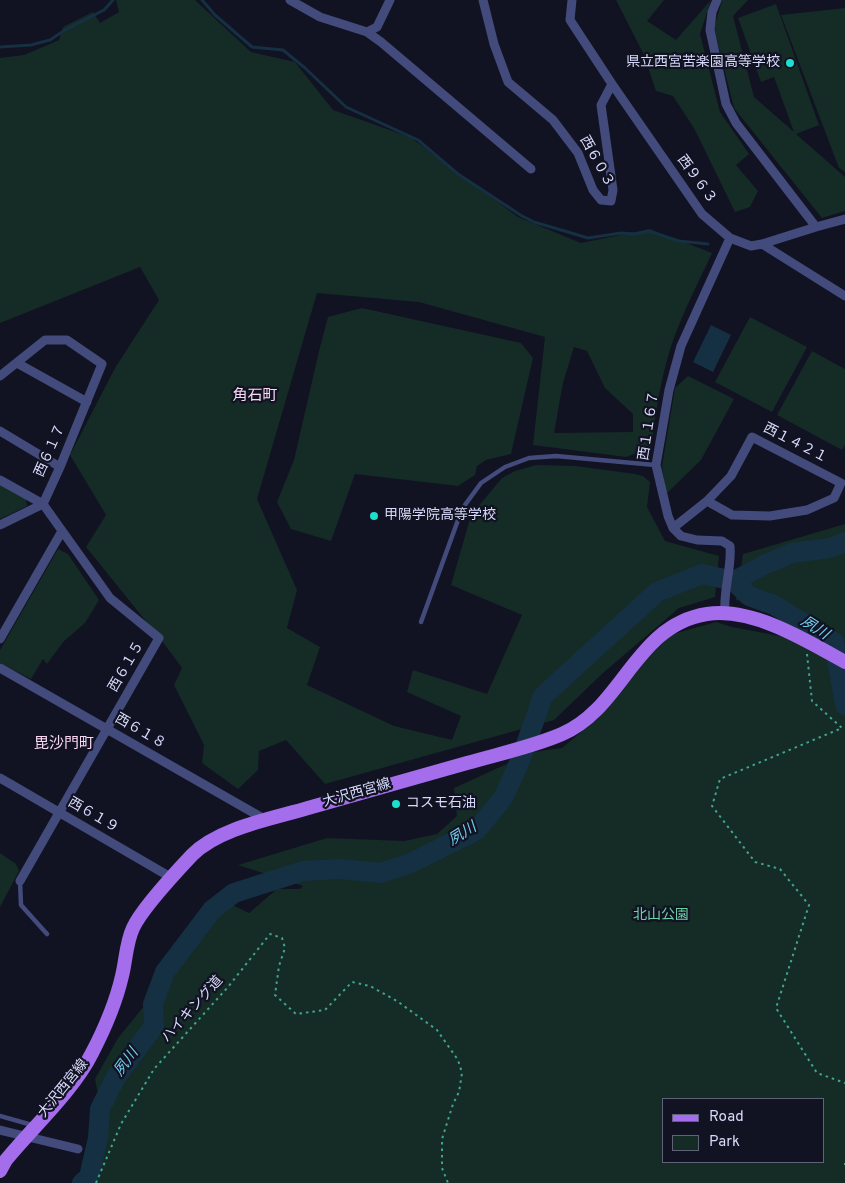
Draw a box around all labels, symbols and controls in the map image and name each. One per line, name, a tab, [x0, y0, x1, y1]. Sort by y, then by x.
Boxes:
place label: 県立西宮苦楽園高等学校	[626, 55, 780, 71]
marker: 県立西宮苦楽園高等学校	[784, 57, 796, 69]
street label: 西６０３	[575, 133, 617, 191]
street label: 西９６３	[673, 152, 719, 208]
district label: 角石町	[233, 388, 277, 406]
street label: 西１１６７	[636, 390, 664, 462]
street label: 西１４２１	[760, 421, 830, 467]
street label: 西６１７	[32, 422, 70, 480]
place label: 甲陽学院高等学校	[384, 508, 496, 524]
marker: 甲陽学院高等学校	[368, 510, 380, 522]
water label: 夙川	[797, 613, 831, 645]
street label: 西６１５	[106, 639, 148, 695]
street label: 西６１８	[112, 711, 168, 753]
district label: 毘沙門町	[34, 736, 94, 754]
street label: 大沢西宮線	[321, 776, 393, 812]
street label: 西６１９	[65, 795, 121, 837]
place label: コスモ石油	[406, 796, 476, 812]
marker: コスモ石油	[390, 798, 402, 810]
water label: 夙川	[446, 819, 480, 851]
park label: 北山公園	[633, 908, 689, 924]
street label: ハイキング道	[159, 973, 227, 1047]
water label: 夙川	[111, 1046, 143, 1080]
street label: 大沢西宮線	[35, 1057, 93, 1121]
legend	[662, 1098, 825, 1163]
text: Road	[709, 1108, 744, 1127]
text: Park	[709, 1133, 740, 1152]

